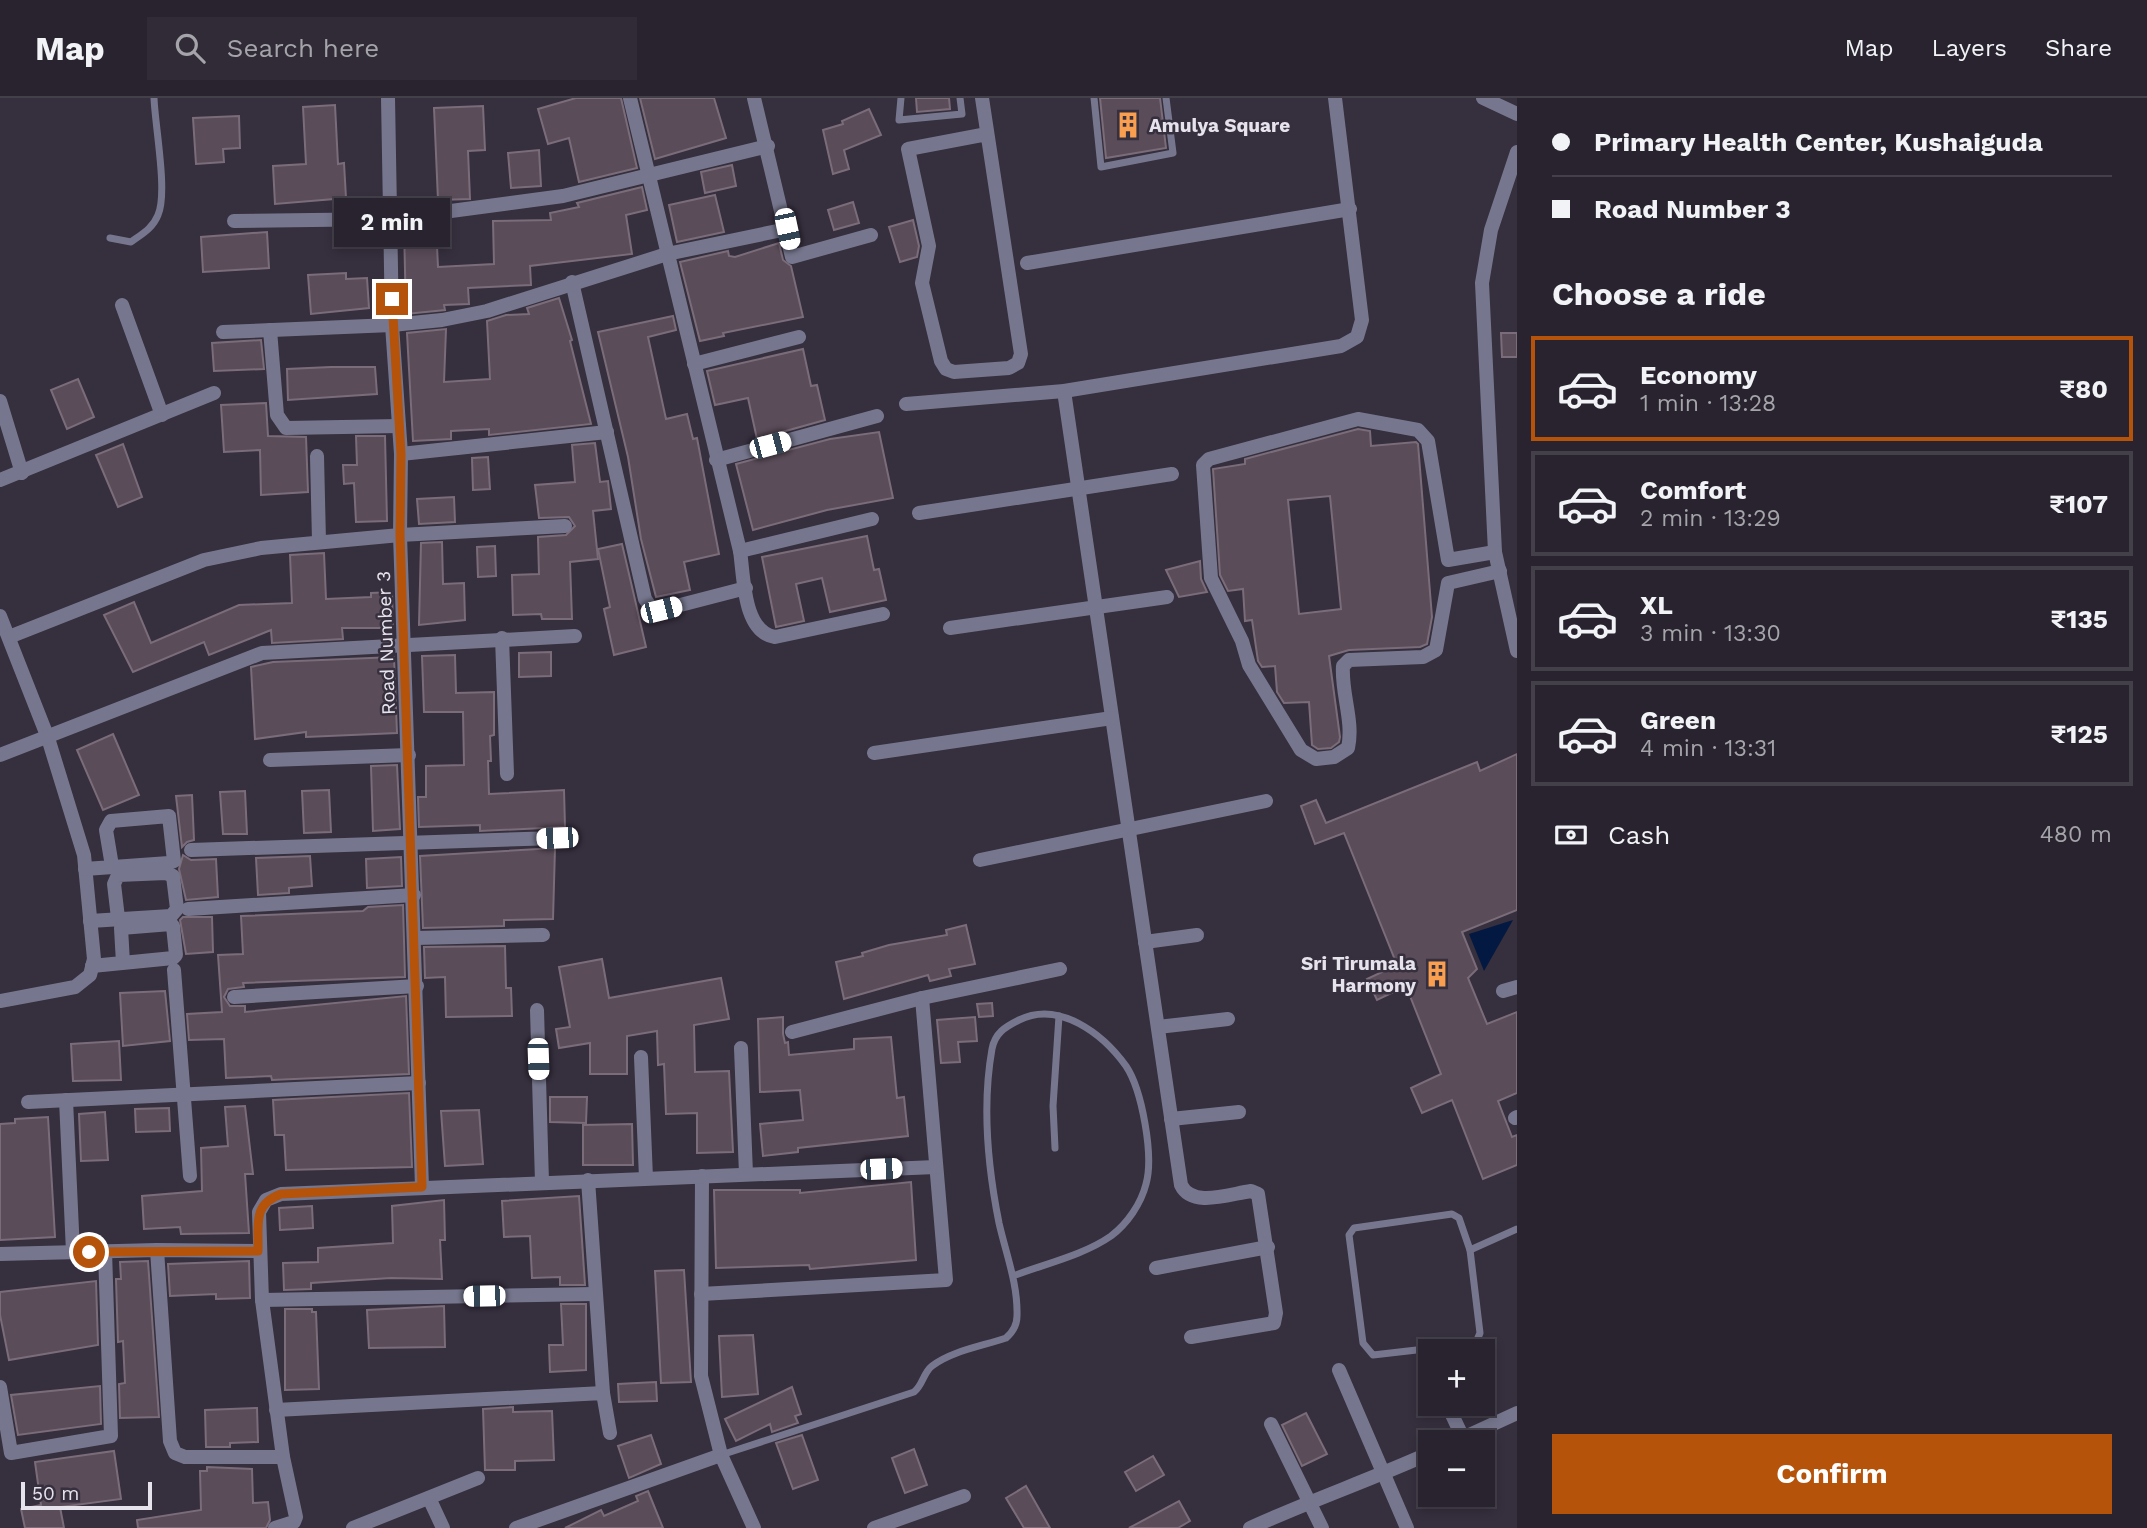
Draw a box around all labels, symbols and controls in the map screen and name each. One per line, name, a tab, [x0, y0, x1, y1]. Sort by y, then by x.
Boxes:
search box	[147, 17, 637, 80]
text: Map	[35, 29, 105, 68]
icon: search	[171, 29, 209, 67]
text: Search here	[227, 33, 379, 63]
text: Map	[1845, 34, 1893, 62]
text: Layers	[1931, 34, 2007, 62]
text: Share	[2045, 34, 2112, 62]
building icon: Amulya Square	[1113, 110, 1143, 140]
place label: Amulya Square	[1149, 114, 1290, 137]
text: Primary Health Center, Kushaiguda	[1594, 127, 2043, 157]
text: Road Number 3	[1594, 194, 1791, 224]
callout: 2 min	[334, 198, 450, 246]
car	[773, 206, 802, 252]
text: 2 min	[361, 209, 423, 236]
text: Choose a ride	[1552, 275, 1766, 313]
route end	[376, 283, 408, 315]
icon: car	[1556, 357, 1619, 420]
text: Economy	[1640, 360, 1757, 390]
text: ₹80	[2059, 374, 2108, 404]
text: 1 min · 13:28	[1640, 390, 1776, 417]
car	[747, 429, 794, 461]
icon: car	[1556, 472, 1619, 535]
text: Comfort	[1640, 475, 1746, 505]
text: ₹107	[2049, 489, 2108, 519]
text: 2 min · 13:29	[1640, 505, 1781, 532]
street label: Road Number 3	[372, 571, 400, 715]
icon: car	[1556, 587, 1619, 650]
text: XL	[1640, 590, 1673, 620]
car	[639, 595, 684, 625]
text: ₹135	[2051, 604, 2108, 634]
text: 3 min · 13:30	[1640, 620, 1781, 647]
icon: car	[1556, 702, 1619, 765]
text: Green	[1640, 705, 1716, 735]
text: ₹125	[2051, 719, 2108, 749]
text: 4 min · 13:31	[1640, 735, 1776, 762]
icon: cash	[1552, 816, 1590, 854]
text: Cash	[1608, 820, 1670, 850]
text: 480 m	[2040, 821, 2112, 848]
car	[536, 827, 579, 849]
place label: Sri Tirumala Harmony	[1301, 952, 1416, 997]
building icon: Sri Tirumala Harmony	[1422, 959, 1452, 989]
car	[527, 1038, 550, 1080]
car	[860, 1158, 903, 1180]
route start	[73, 1236, 105, 1268]
car	[463, 1285, 506, 1307]
map controls	[1418, 1339, 1495, 1507]
button: +	[1418, 1339, 1495, 1416]
button: −	[1418, 1430, 1495, 1507]
button: Confirm	[1552, 1434, 2112, 1514]
scale bar	[21, 1479, 152, 1511]
text: 50 m	[32, 1482, 79, 1505]

